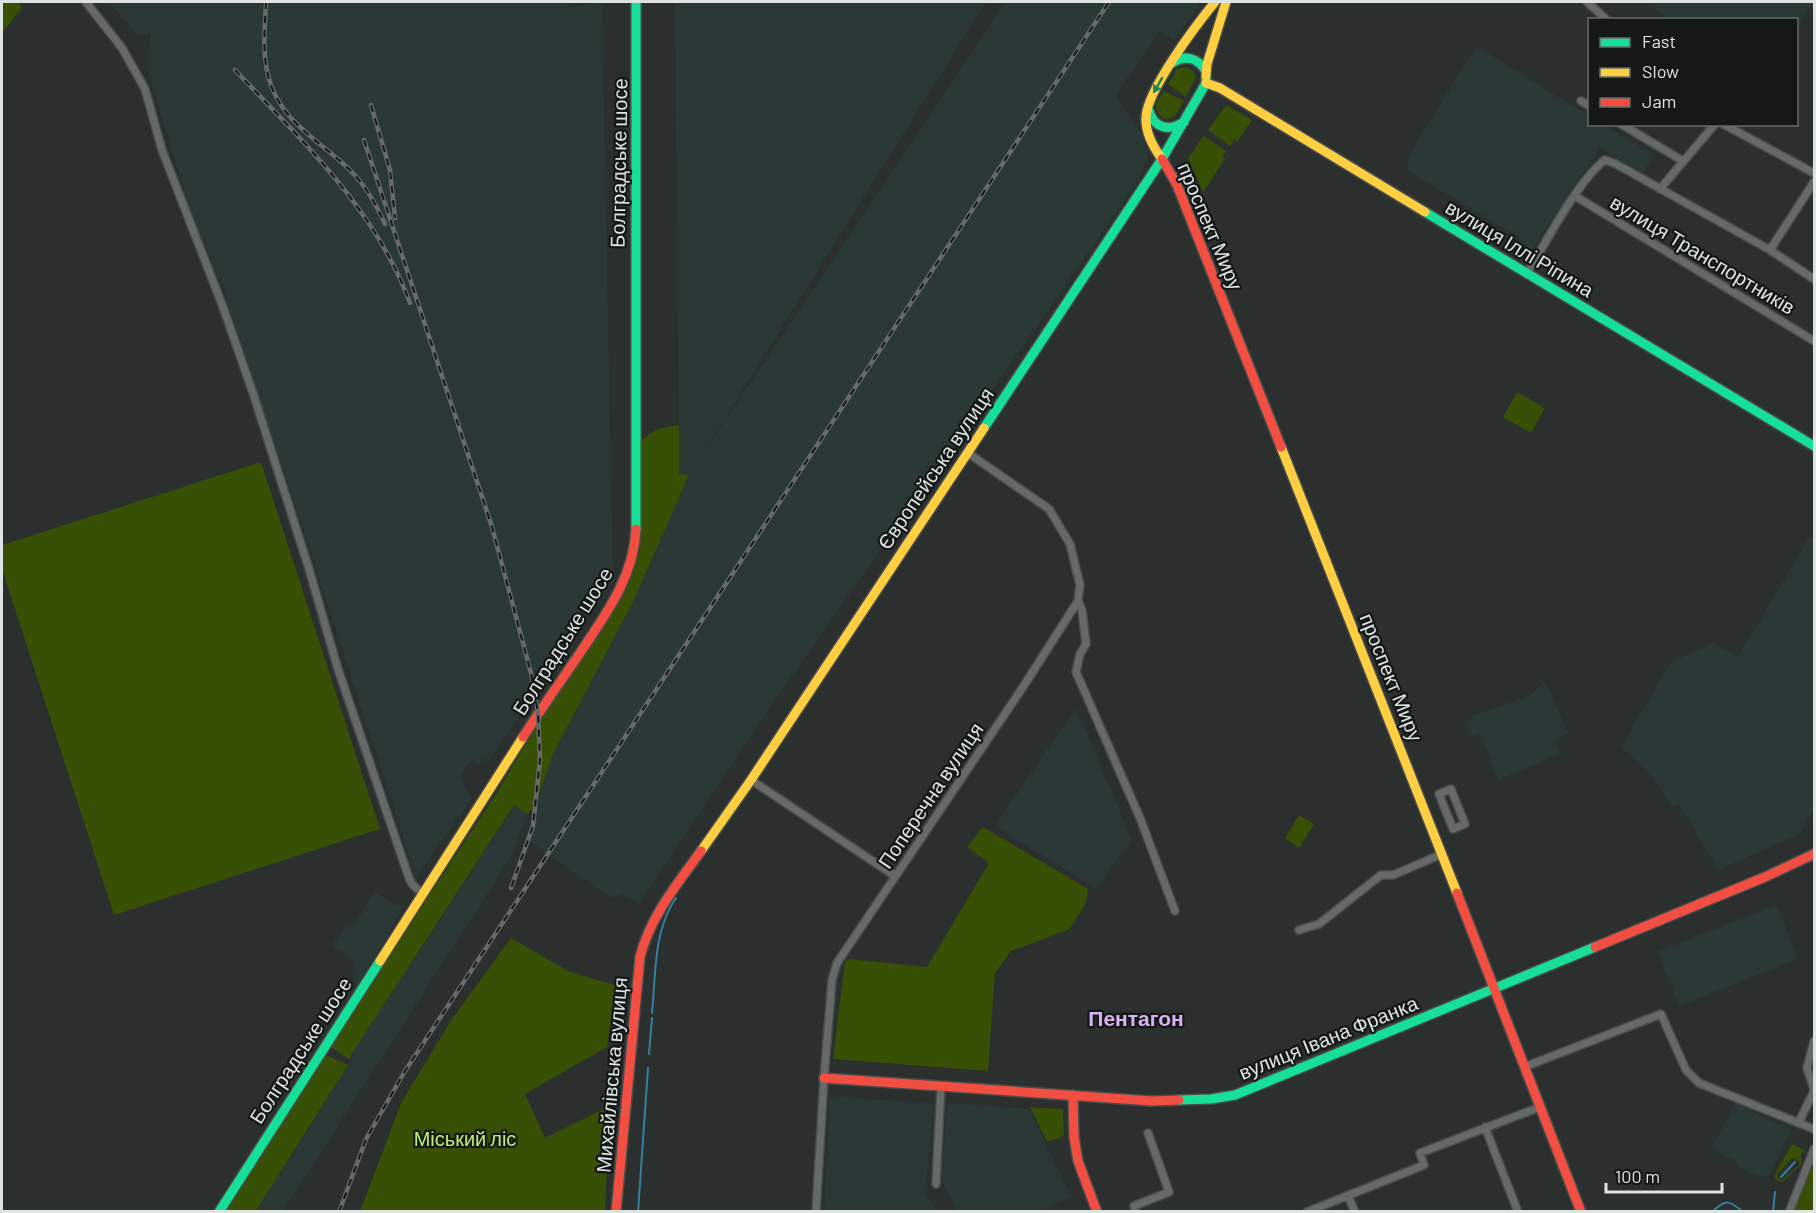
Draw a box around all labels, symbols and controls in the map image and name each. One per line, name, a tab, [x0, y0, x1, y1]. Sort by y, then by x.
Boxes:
legend	[1588, 18, 1798, 126]
text: Fast	[1642, 30, 1676, 52]
text: Slow	[1642, 60, 1679, 82]
one-way arrow	[1153, 77, 1163, 94]
street label: Болградське шосе	[605, 78, 631, 248]
text: Jam	[1642, 90, 1676, 112]
street label: проспект Миру	[1173, 159, 1249, 293]
street label: вулиця Транспортників	[1606, 189, 1800, 319]
street label: вулиця Іллі Ріпина	[1442, 194, 1599, 302]
street label: Європейська вулиця	[872, 383, 998, 553]
street label: Болградське шосе	[507, 563, 617, 719]
street label: проспект Миру	[1355, 609, 1429, 745]
street label: Поперечна вулиця	[872, 718, 988, 872]
street label: Болградське шосе	[244, 972, 356, 1128]
street label: Михайлівська вулиця	[591, 976, 631, 1174]
street label: вулиця Івана Франка	[1235, 990, 1422, 1084]
district label: Пентагон	[1088, 1005, 1184, 1030]
park label: Міський ліс	[414, 1126, 516, 1150]
scale bar	[1606, 1156, 1722, 1194]
text: 100 m	[1615, 1165, 1660, 1187]

